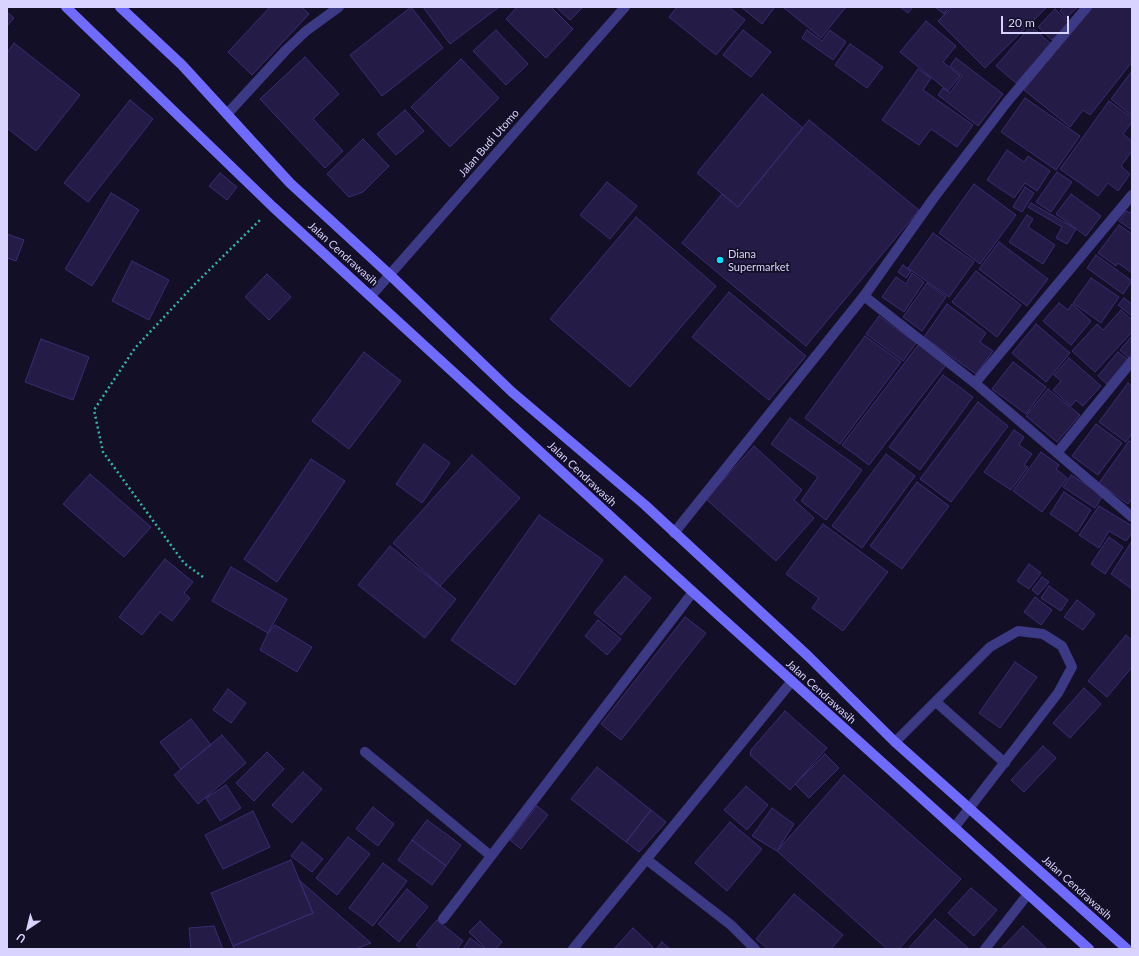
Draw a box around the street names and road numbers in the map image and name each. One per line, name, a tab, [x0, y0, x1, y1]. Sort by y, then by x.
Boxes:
street label: Jalan Budi Utomo	[456, 107, 522, 179]
street label: Jalan Cendrawasih	[305, 219, 381, 289]
street label: Jalan Cendrawasih	[545, 439, 619, 509]
street label: Jalan Cendrawasih	[783, 657, 859, 727]
street label: Jalan Cendrawasih	[1039, 853, 1115, 923]

